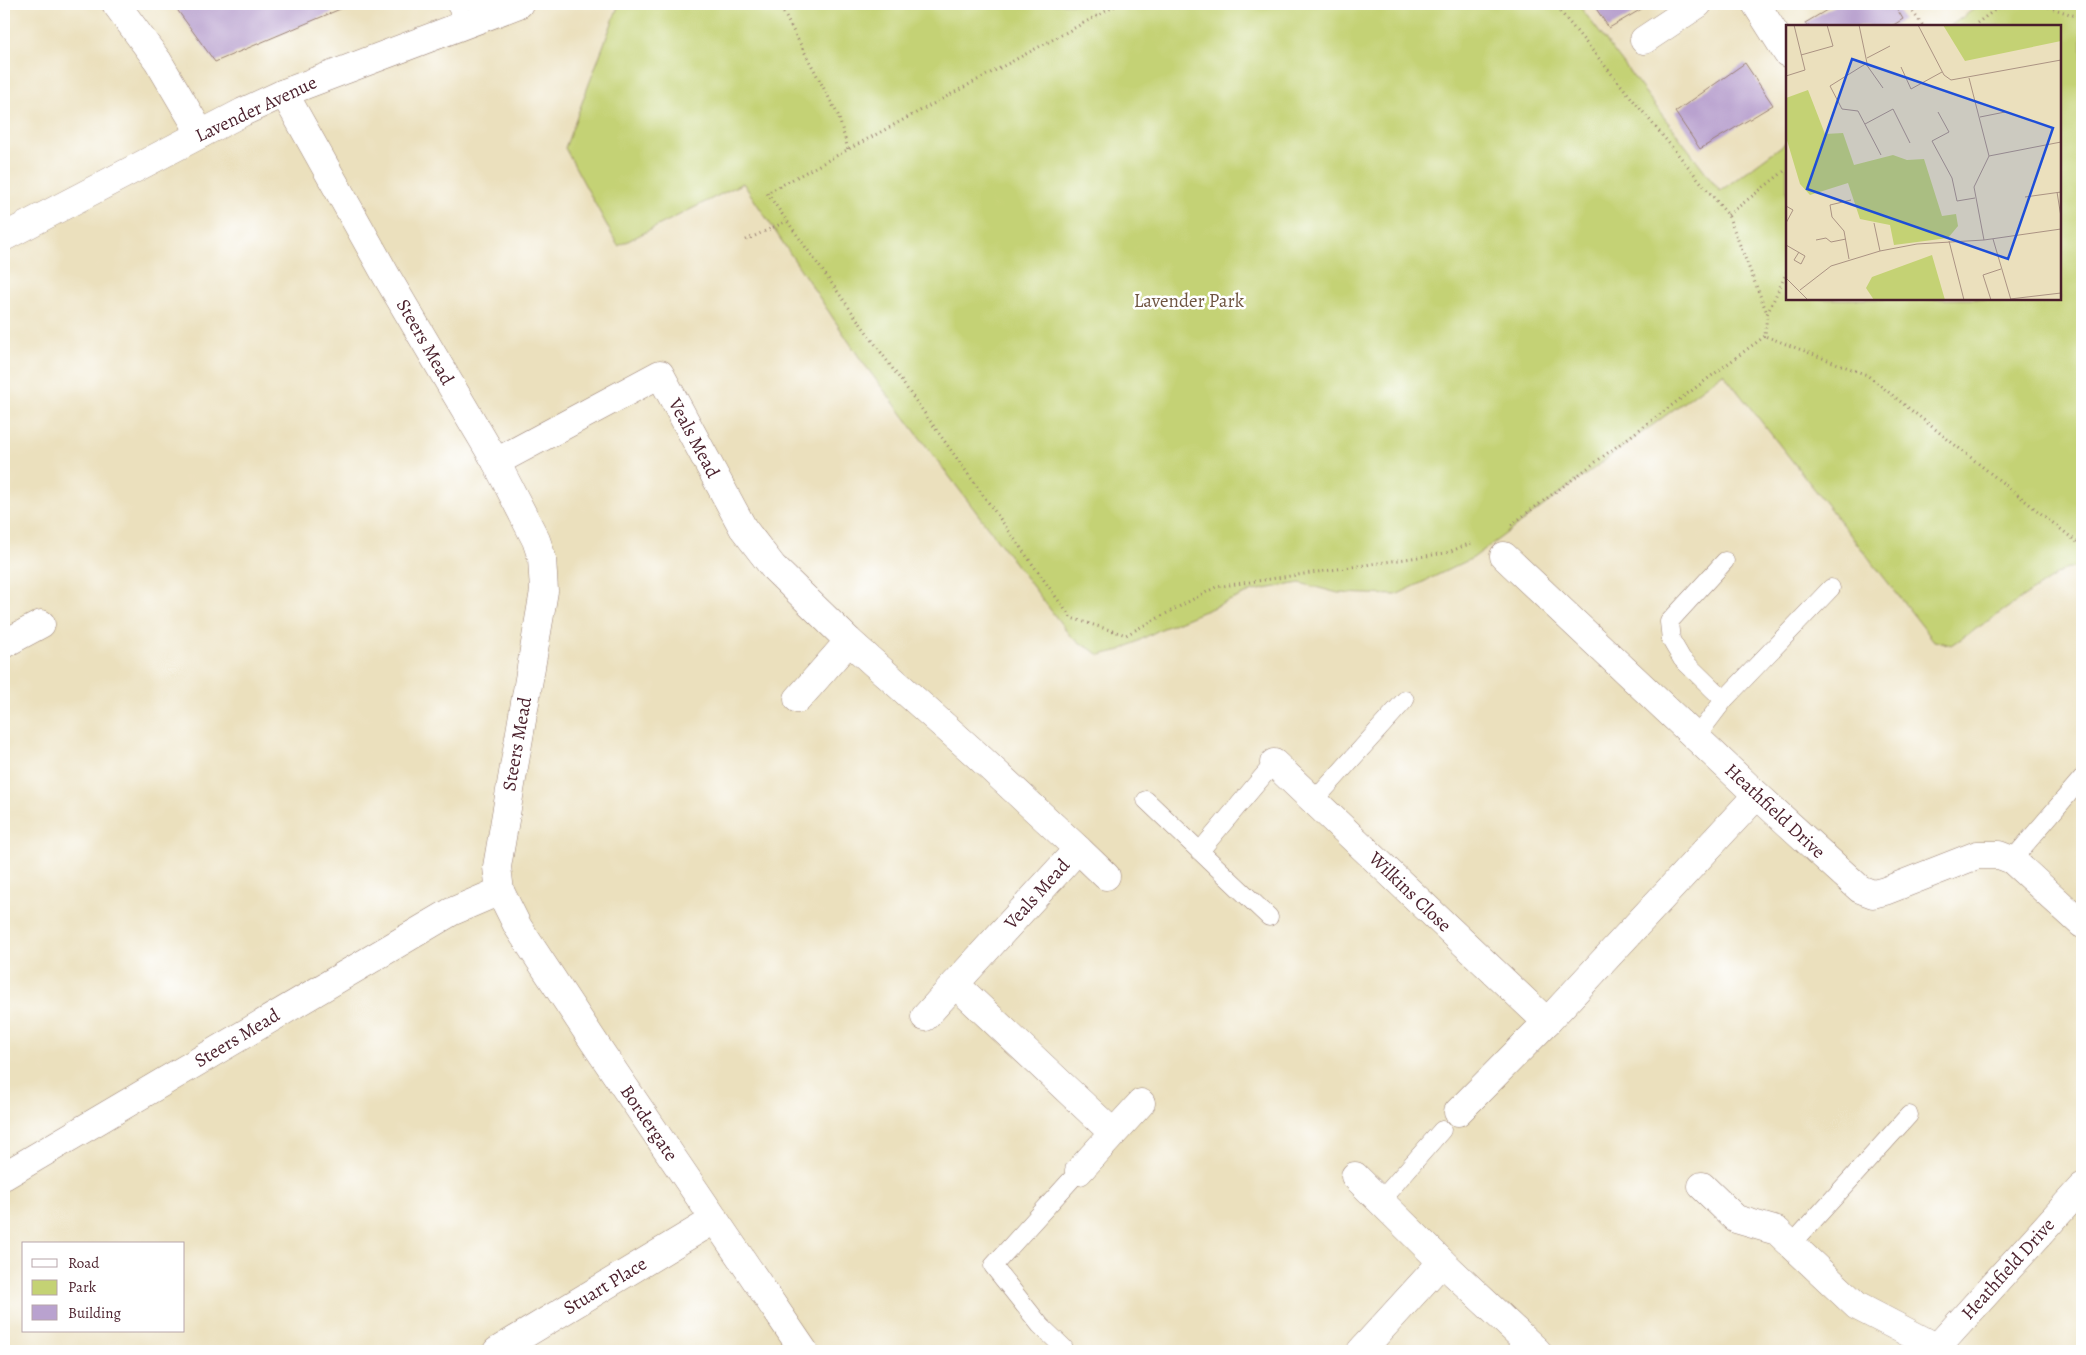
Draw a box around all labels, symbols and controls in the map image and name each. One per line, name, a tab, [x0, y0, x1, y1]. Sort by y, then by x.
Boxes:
inset map	[1786, 25, 2061, 300]
street label: Lavender Avenue	[191, 69, 321, 149]
park label: Lavender Park	[1134, 288, 1245, 314]
street label: Steers Mead	[390, 294, 460, 390]
street label: Veals Mead	[662, 393, 726, 483]
street label: Steers Mead	[496, 694, 538, 793]
street label: Heathfield Drive	[1719, 758, 1831, 864]
street label: Wilkins Close	[1362, 845, 1457, 938]
street label: Veals Mead	[998, 852, 1076, 936]
street label: Steers Mead	[189, 1002, 285, 1074]
street label: Bordergate	[614, 1080, 684, 1166]
street label: Heathfield Drive	[1955, 1212, 2061, 1326]
legend	[22, 1242, 185, 1332]
street label: Stuart Place	[558, 1251, 652, 1321]
text: Road	[68, 1253, 100, 1273]
text: Park	[68, 1277, 97, 1297]
text: Building	[68, 1303, 121, 1323]

